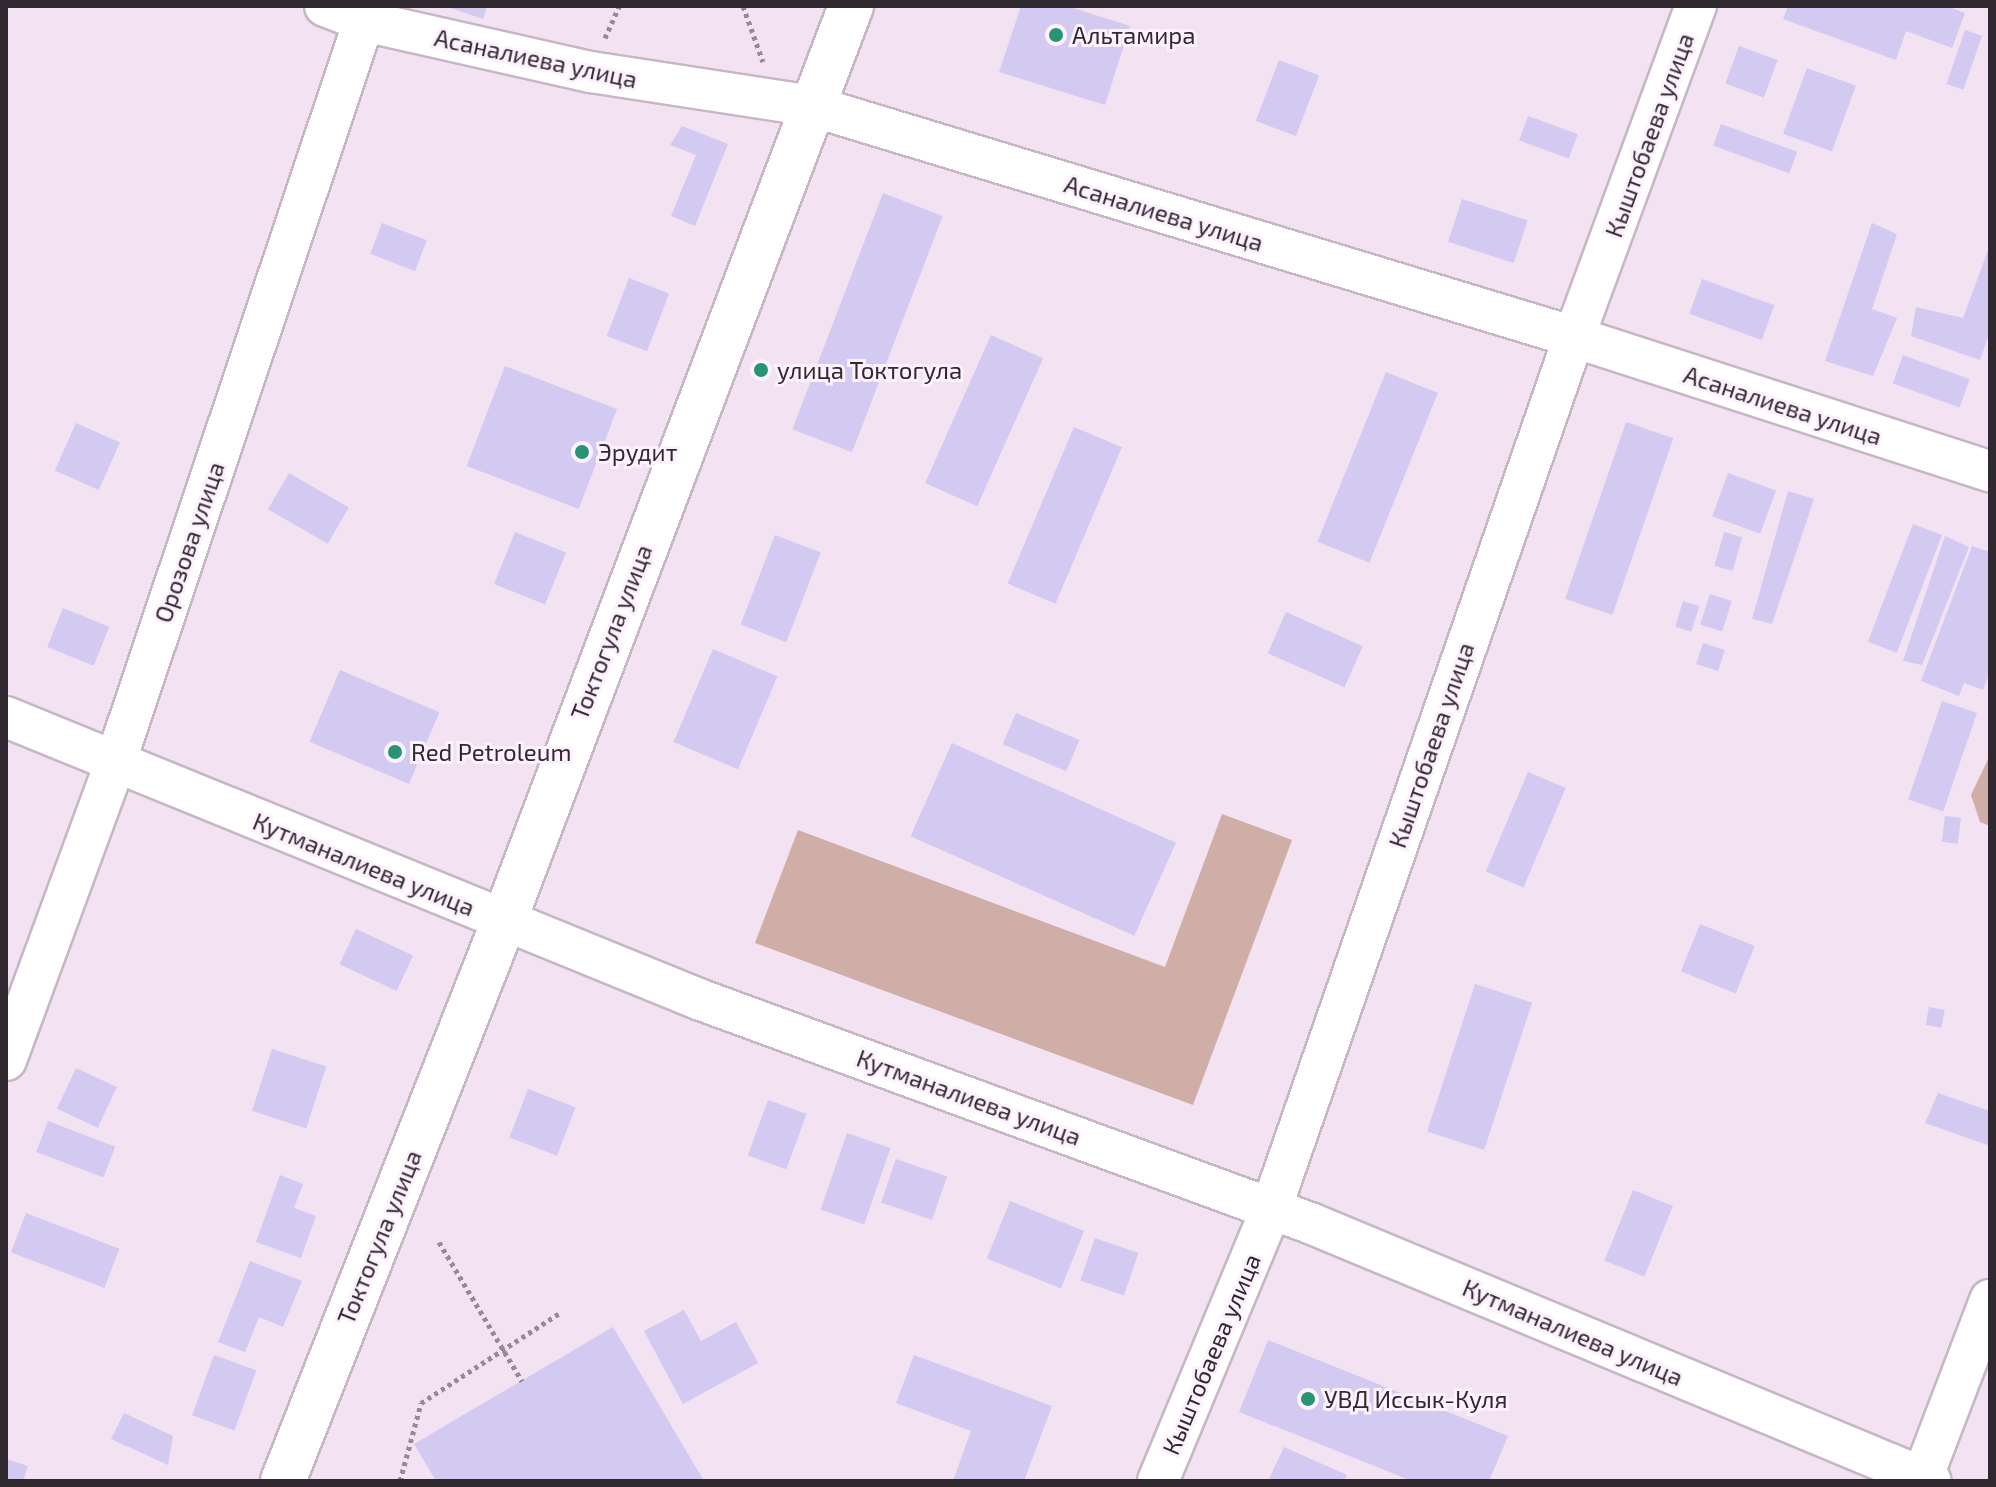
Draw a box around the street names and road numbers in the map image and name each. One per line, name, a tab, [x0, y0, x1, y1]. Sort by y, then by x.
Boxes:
street label: Асаналиева улица	[432, 22, 640, 94]
street label: Кыштобаева улица	[1599, 29, 1699, 241]
street label: Асаналиева улица	[1061, 169, 1267, 257]
street label: Асаналиева улица	[1680, 359, 1886, 451]
street label: Орозова улица	[148, 458, 230, 626]
street label: Токтогула улица	[564, 540, 658, 724]
street label: Кыштобаева улица	[1382, 639, 1480, 851]
street label: Кутманалиева улица	[249, 806, 479, 922]
street label: Кутманалиева улица	[853, 1043, 1085, 1151]
street label: Токтогула улица	[331, 1146, 427, 1328]
street label: Кыштобаева улица	[1156, 1249, 1266, 1459]
street label: Кутманалиева улица	[1459, 1273, 1687, 1391]

